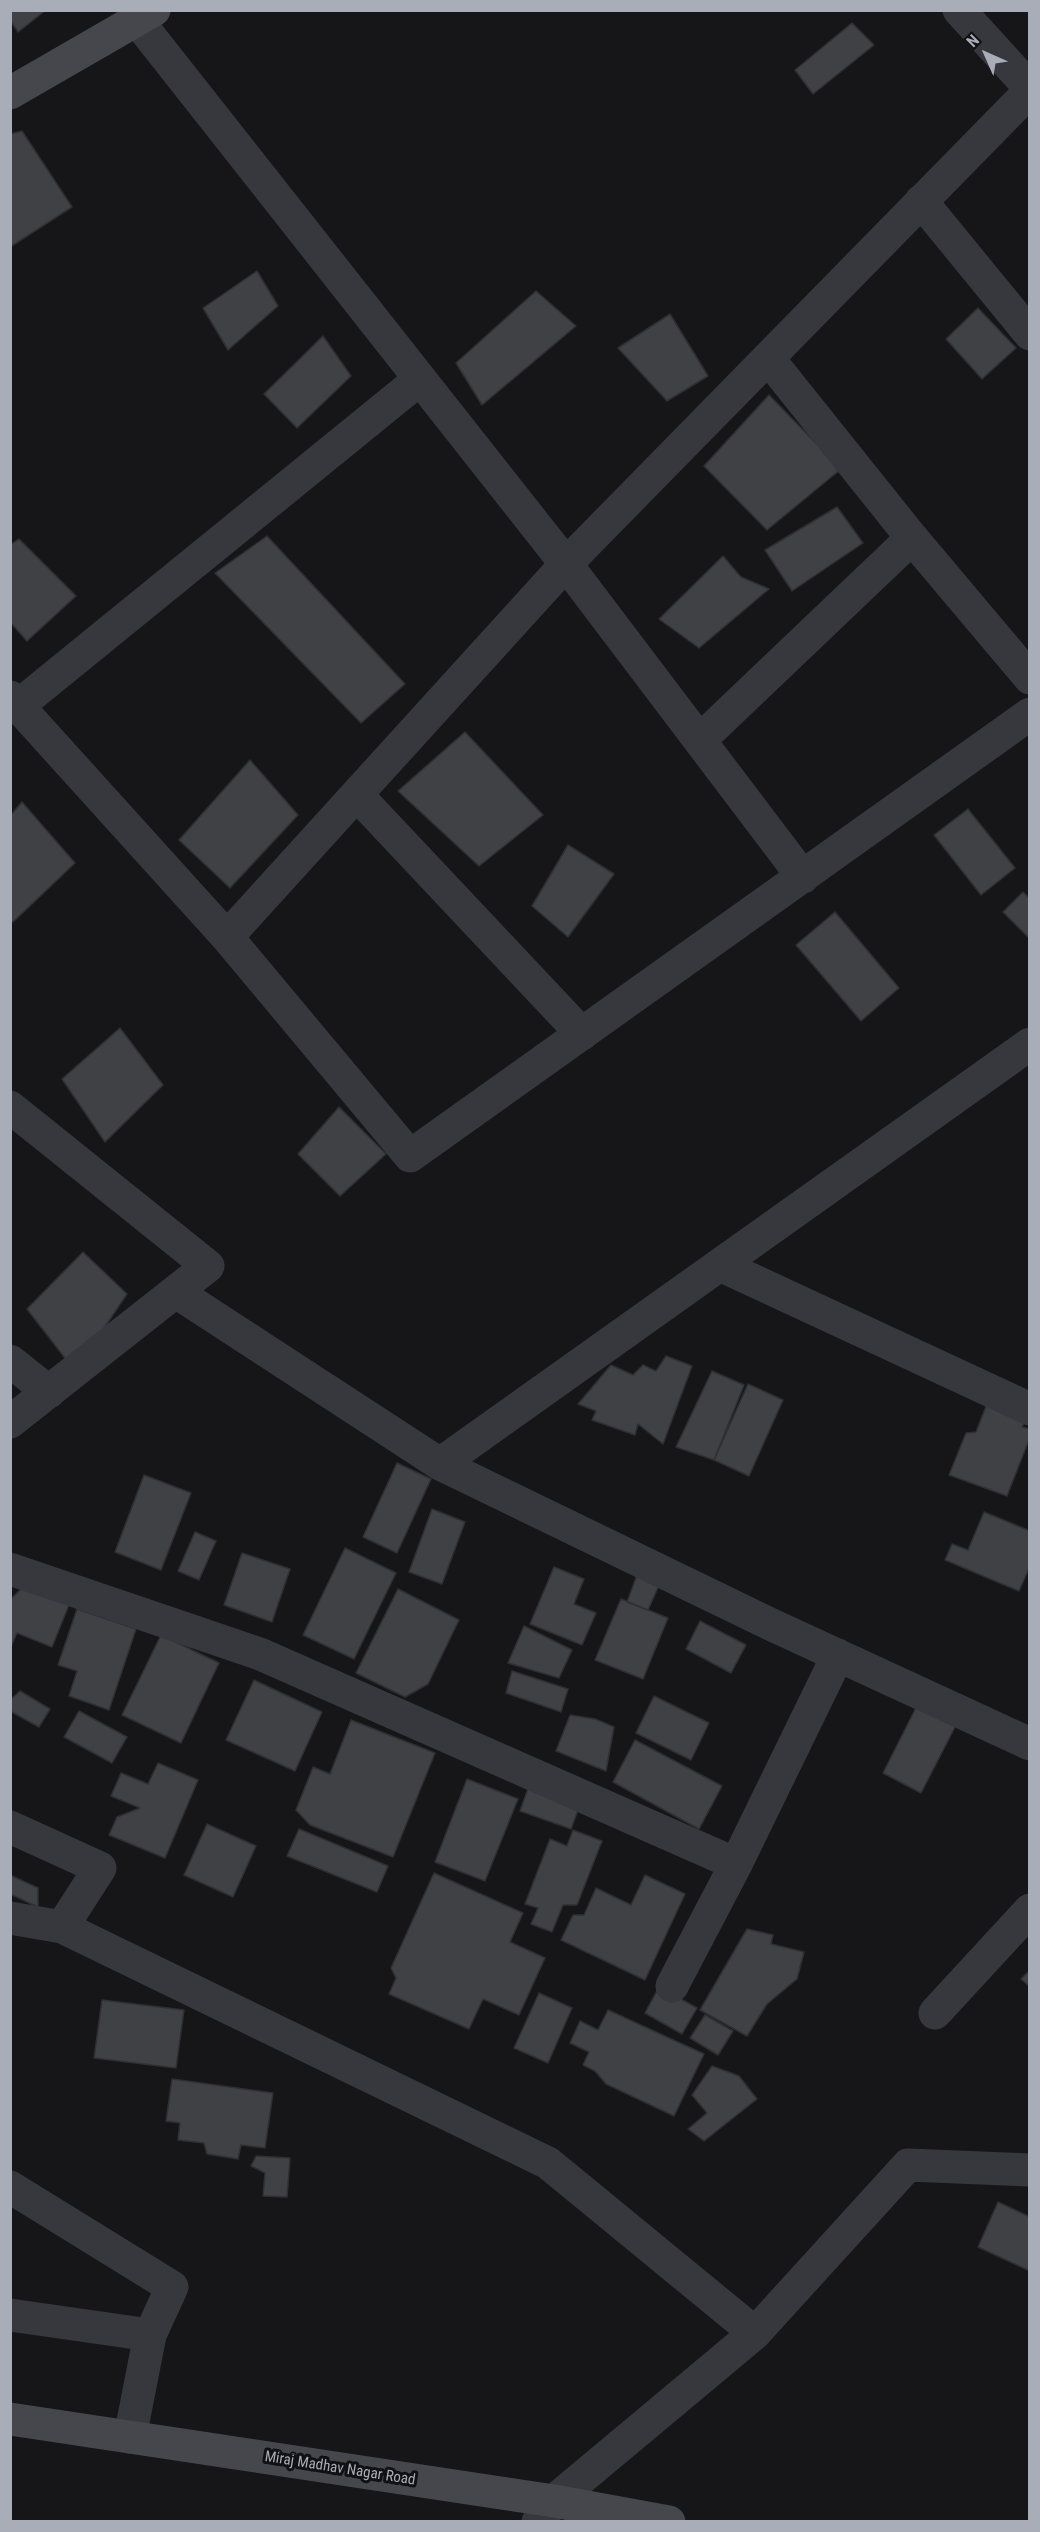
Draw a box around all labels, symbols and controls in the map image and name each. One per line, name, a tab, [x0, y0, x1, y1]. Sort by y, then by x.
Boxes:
north arrow	[956, 24, 1016, 84]
text: N	[963, 31, 983, 51]
street label: Miraj Madhav Nagar Road	[263, 2448, 417, 2490]

